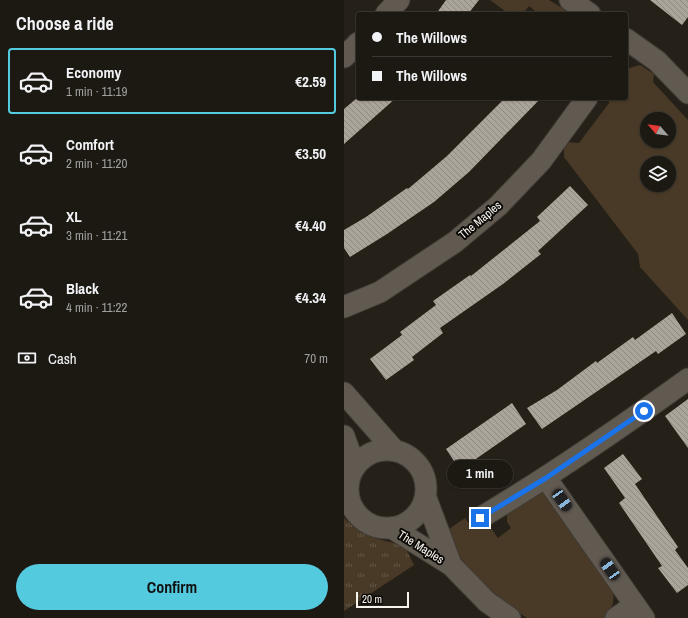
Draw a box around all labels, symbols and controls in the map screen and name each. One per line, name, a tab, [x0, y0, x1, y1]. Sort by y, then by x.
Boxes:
text: Choose a ride	[16, 11, 114, 36]
text: The Willows	[396, 27, 467, 48]
text: Economy	[66, 62, 121, 83]
icon: car	[18, 63, 54, 99]
text: The Willows	[396, 65, 467, 86]
text: €2.59	[295, 71, 326, 92]
text: 1 min · 11:19	[66, 83, 127, 100]
north arrow	[640, 112, 676, 148]
map controls	[640, 112, 676, 192]
text: Comfort	[66, 134, 114, 155]
icon: car	[18, 135, 54, 171]
text: €3.50	[295, 143, 326, 164]
text: 2 min · 11:20	[66, 155, 127, 172]
button: layers	[640, 156, 676, 192]
street label: The Maples	[455, 197, 505, 243]
text: XL	[66, 206, 82, 227]
icon: car	[18, 207, 54, 243]
text: €4.40	[295, 215, 326, 236]
text: 3 min · 11:21	[66, 227, 127, 244]
text: Black	[66, 278, 99, 299]
icon: car	[18, 279, 54, 315]
text: €4.34	[295, 287, 326, 308]
text: 4 min · 11:22	[66, 299, 127, 316]
icon: cash	[16, 347, 38, 369]
text: Cash	[48, 348, 77, 369]
text: 70 m	[304, 350, 328, 367]
route start	[635, 402, 653, 420]
callout: 1 min	[447, 460, 513, 488]
text: 1 min	[466, 465, 494, 482]
car	[550, 487, 574, 513]
route end	[471, 509, 489, 527]
street label: The Maples	[395, 527, 447, 567]
car	[598, 556, 622, 582]
button: Confirm	[16, 564, 328, 610]
scale bar	[356, 590, 409, 609]
text: 20 m	[362, 592, 382, 606]

